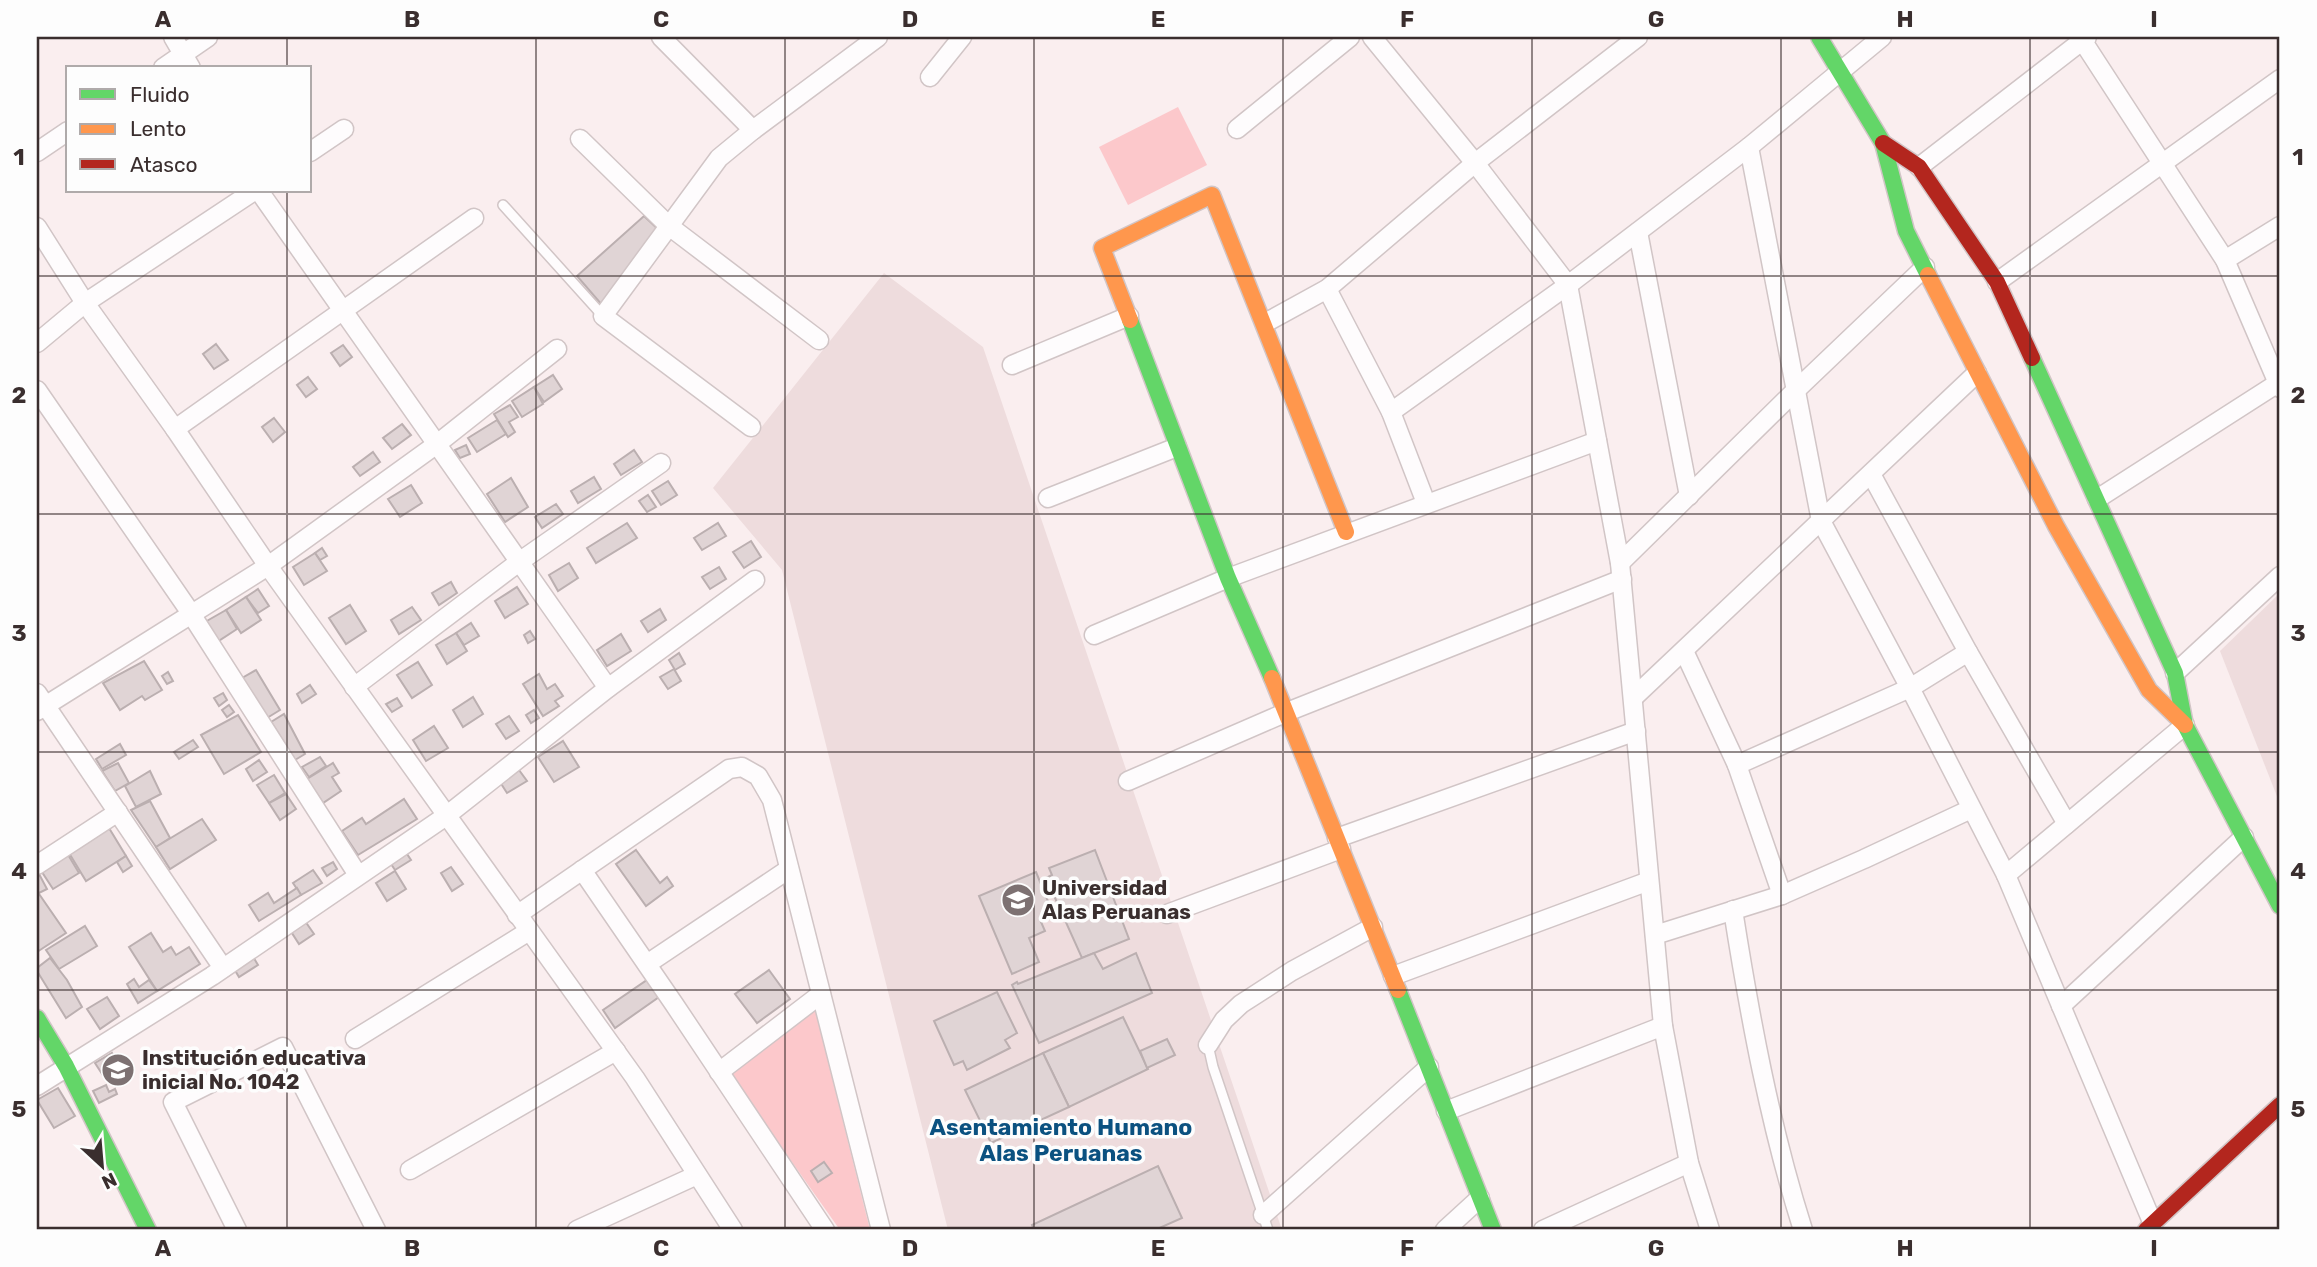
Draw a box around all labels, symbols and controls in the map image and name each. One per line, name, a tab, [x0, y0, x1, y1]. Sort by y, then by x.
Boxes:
text: A	[155, 5, 172, 33]
text: B	[404, 5, 420, 33]
text: C	[653, 5, 669, 33]
text: D	[902, 5, 918, 33]
text: E	[1151, 5, 1165, 33]
text: F	[1400, 5, 1414, 33]
text: G	[1648, 5, 1664, 33]
text: H	[1896, 5, 1914, 33]
text: I	[2150, 5, 2158, 33]
legend	[66, 66, 312, 192]
text: Fluido	[130, 82, 190, 107]
text: Lento	[130, 116, 186, 141]
text: 1	[13, 143, 25, 171]
text: 1	[2292, 143, 2304, 171]
text: Atasco	[130, 152, 198, 177]
text: 2	[12, 381, 26, 409]
text: 2	[2291, 381, 2305, 409]
text: 3	[11, 619, 27, 647]
text: 3	[2290, 619, 2306, 647]
text: 4	[11, 857, 27, 885]
text: 4	[2290, 857, 2306, 885]
place label: Universidad Alas Peruanas	[1042, 875, 1191, 924]
school or university icon: Universidad Alas Peruanas	[999, 881, 1037, 919]
place label: Institución educativa inicial No. 1042	[142, 1045, 366, 1094]
school or university icon: Institución educativa inicial No. 1042	[99, 1051, 137, 1089]
text: 5	[12, 1095, 27, 1123]
text: 5	[2291, 1095, 2306, 1123]
district label: Asentamiento Humano Alas Peruanas	[930, 1113, 1192, 1167]
north arrow	[66, 1130, 136, 1200]
text: N	[98, 1167, 120, 1194]
text: A	[155, 1234, 172, 1262]
text: B	[404, 1234, 420, 1262]
text: C	[653, 1234, 669, 1262]
text: D	[902, 1234, 918, 1262]
text: E	[1151, 1234, 1165, 1262]
text: F	[1400, 1234, 1414, 1262]
text: G	[1648, 1234, 1664, 1262]
text: H	[1896, 1234, 1914, 1262]
text: I	[2150, 1234, 2158, 1262]

